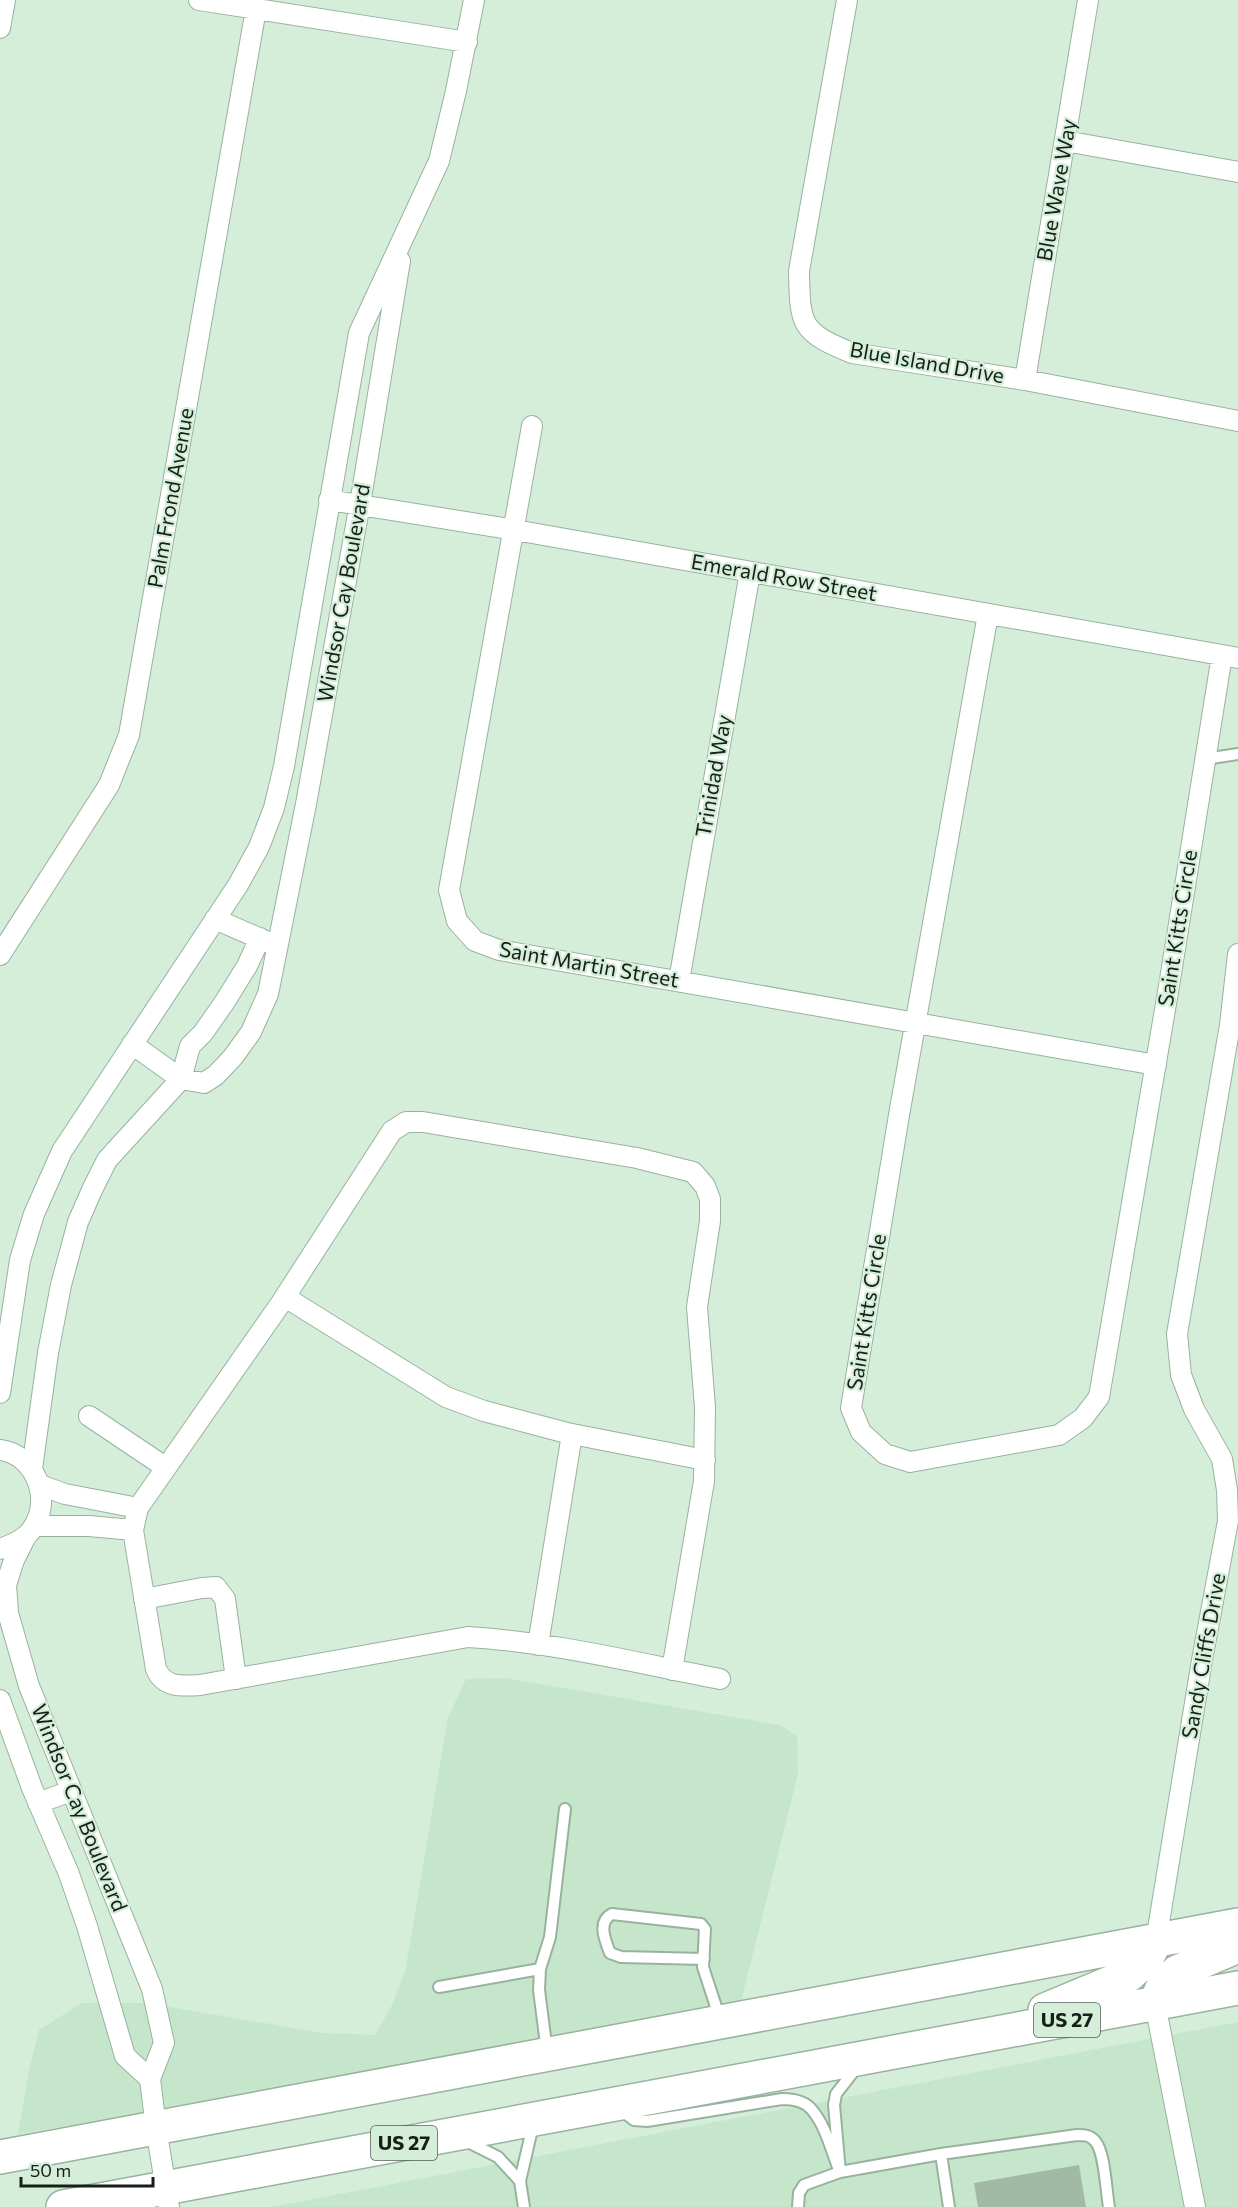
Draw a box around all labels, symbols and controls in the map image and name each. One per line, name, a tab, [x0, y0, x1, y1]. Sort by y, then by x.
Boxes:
street label: Blue Wave Way	[1031, 116, 1080, 263]
street label: Blue Island Drive	[848, 336, 1006, 387]
street label: Palm Frond Avenue	[141, 406, 198, 590]
street label: Windsor Cay Boulevard	[311, 482, 374, 704]
street label: Emerald Row Street	[689, 548, 879, 605]
street label: Trinidad Way	[689, 712, 736, 839]
street label: Saint Kitts Circle	[1152, 848, 1201, 1008]
street label: Saint Martin Street	[497, 935, 681, 992]
street label: Saint Kitts Circle	[841, 1232, 890, 1392]
street label: Sandy Cliffs Drive	[1176, 1571, 1229, 1740]
street label: Windsor Cay Boulevard	[27, 1700, 133, 1915]
road number: US 27	[1034, 2003, 1100, 2037]
road number: US 27	[371, 2126, 437, 2160]
scale bar	[21, 2150, 153, 2188]
text: 50 m	[30, 2159, 71, 2181]

